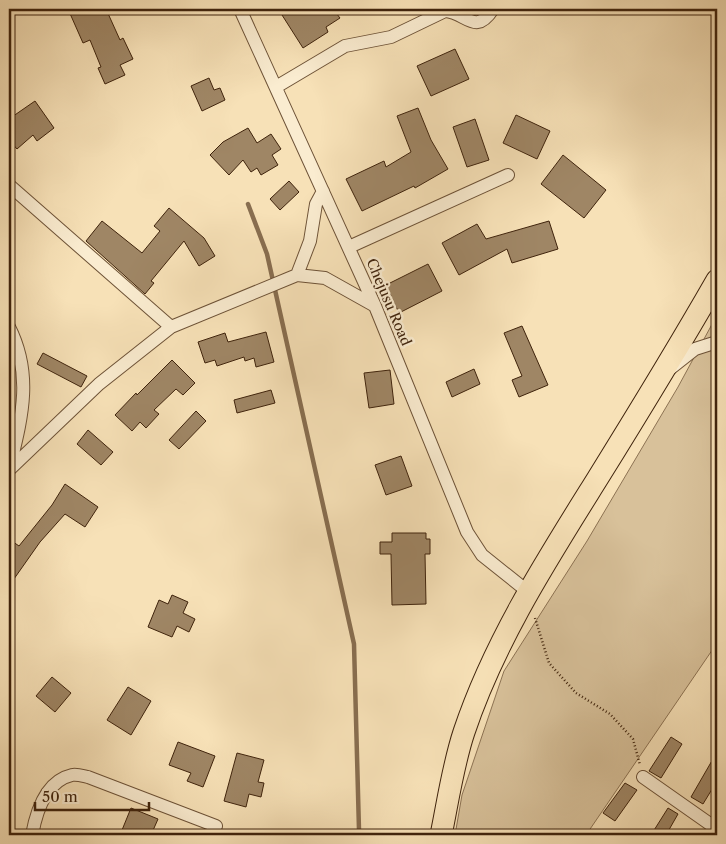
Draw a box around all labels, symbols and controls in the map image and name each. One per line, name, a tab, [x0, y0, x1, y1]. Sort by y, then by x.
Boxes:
street label: Chejusu Road	[363, 256, 416, 349]
scale bar	[35, 779, 149, 811]
text: 50 m	[42, 787, 78, 806]

